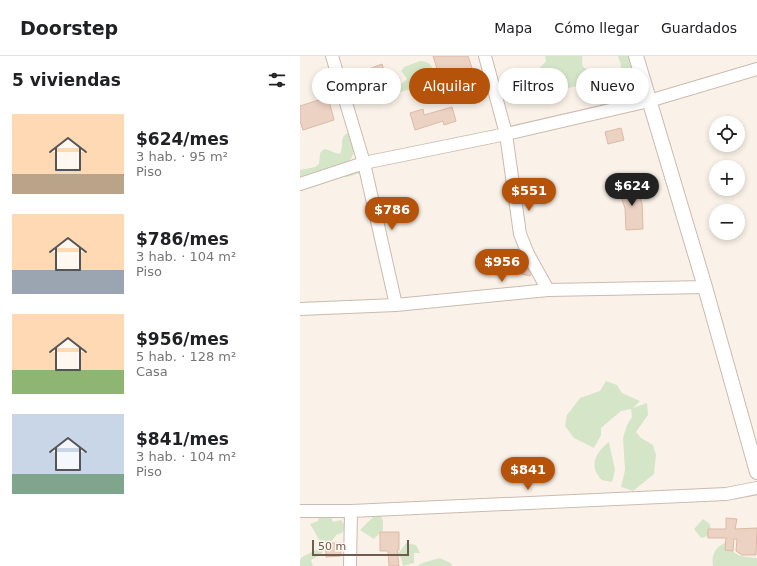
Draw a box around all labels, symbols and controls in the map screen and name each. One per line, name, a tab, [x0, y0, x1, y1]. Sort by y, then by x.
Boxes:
text: Doorstep	[20, 17, 118, 39]
text: Mapa	[494, 20, 532, 36]
text: Cómo llegar	[554, 20, 639, 36]
text: Guardados	[661, 20, 737, 36]
chip: Comprar	[312, 68, 401, 104]
chip: Alquilar	[409, 68, 490, 104]
chip: Filtros	[498, 68, 568, 104]
chip: Nuevo	[576, 68, 649, 104]
icon: filters	[266, 69, 288, 91]
text: 5 viviendas	[12, 70, 121, 90]
map controls	[709, 116, 745, 240]
button: locate	[709, 116, 745, 152]
text: $624/mes	[136, 129, 229, 149]
icon: home	[44, 130, 92, 178]
text: 3 hab. · 95 m²	[136, 149, 228, 164]
button: +	[709, 160, 745, 196]
text: Piso	[136, 164, 162, 179]
pin: $624	[608, 173, 656, 207]
pin: $551	[505, 178, 553, 212]
text: $624	[614, 178, 650, 193]
text: $551	[511, 183, 547, 198]
pin: $786	[368, 197, 416, 231]
text: $786	[374, 202, 410, 217]
button: −	[709, 204, 745, 240]
text: $786/mes	[136, 229, 229, 249]
icon: home	[44, 230, 92, 278]
text: 3 hab. · 104 m²	[136, 249, 236, 264]
pin: $956	[478, 249, 526, 283]
text: $956	[484, 254, 520, 269]
text: Piso	[136, 264, 162, 279]
text: $956/mes	[136, 329, 229, 349]
icon: home	[44, 330, 92, 378]
text: 5 hab. · 128 m²	[136, 349, 236, 364]
text: Casa	[136, 364, 168, 379]
text: $841/mes	[136, 429, 229, 449]
icon: home	[44, 430, 92, 478]
text: 3 hab. · 104 m²	[136, 449, 236, 464]
pin: $841	[504, 457, 552, 491]
text: $841	[510, 462, 546, 477]
text: Piso	[136, 464, 162, 479]
scale bar	[312, 538, 409, 557]
text: 50 m	[318, 540, 346, 553]

